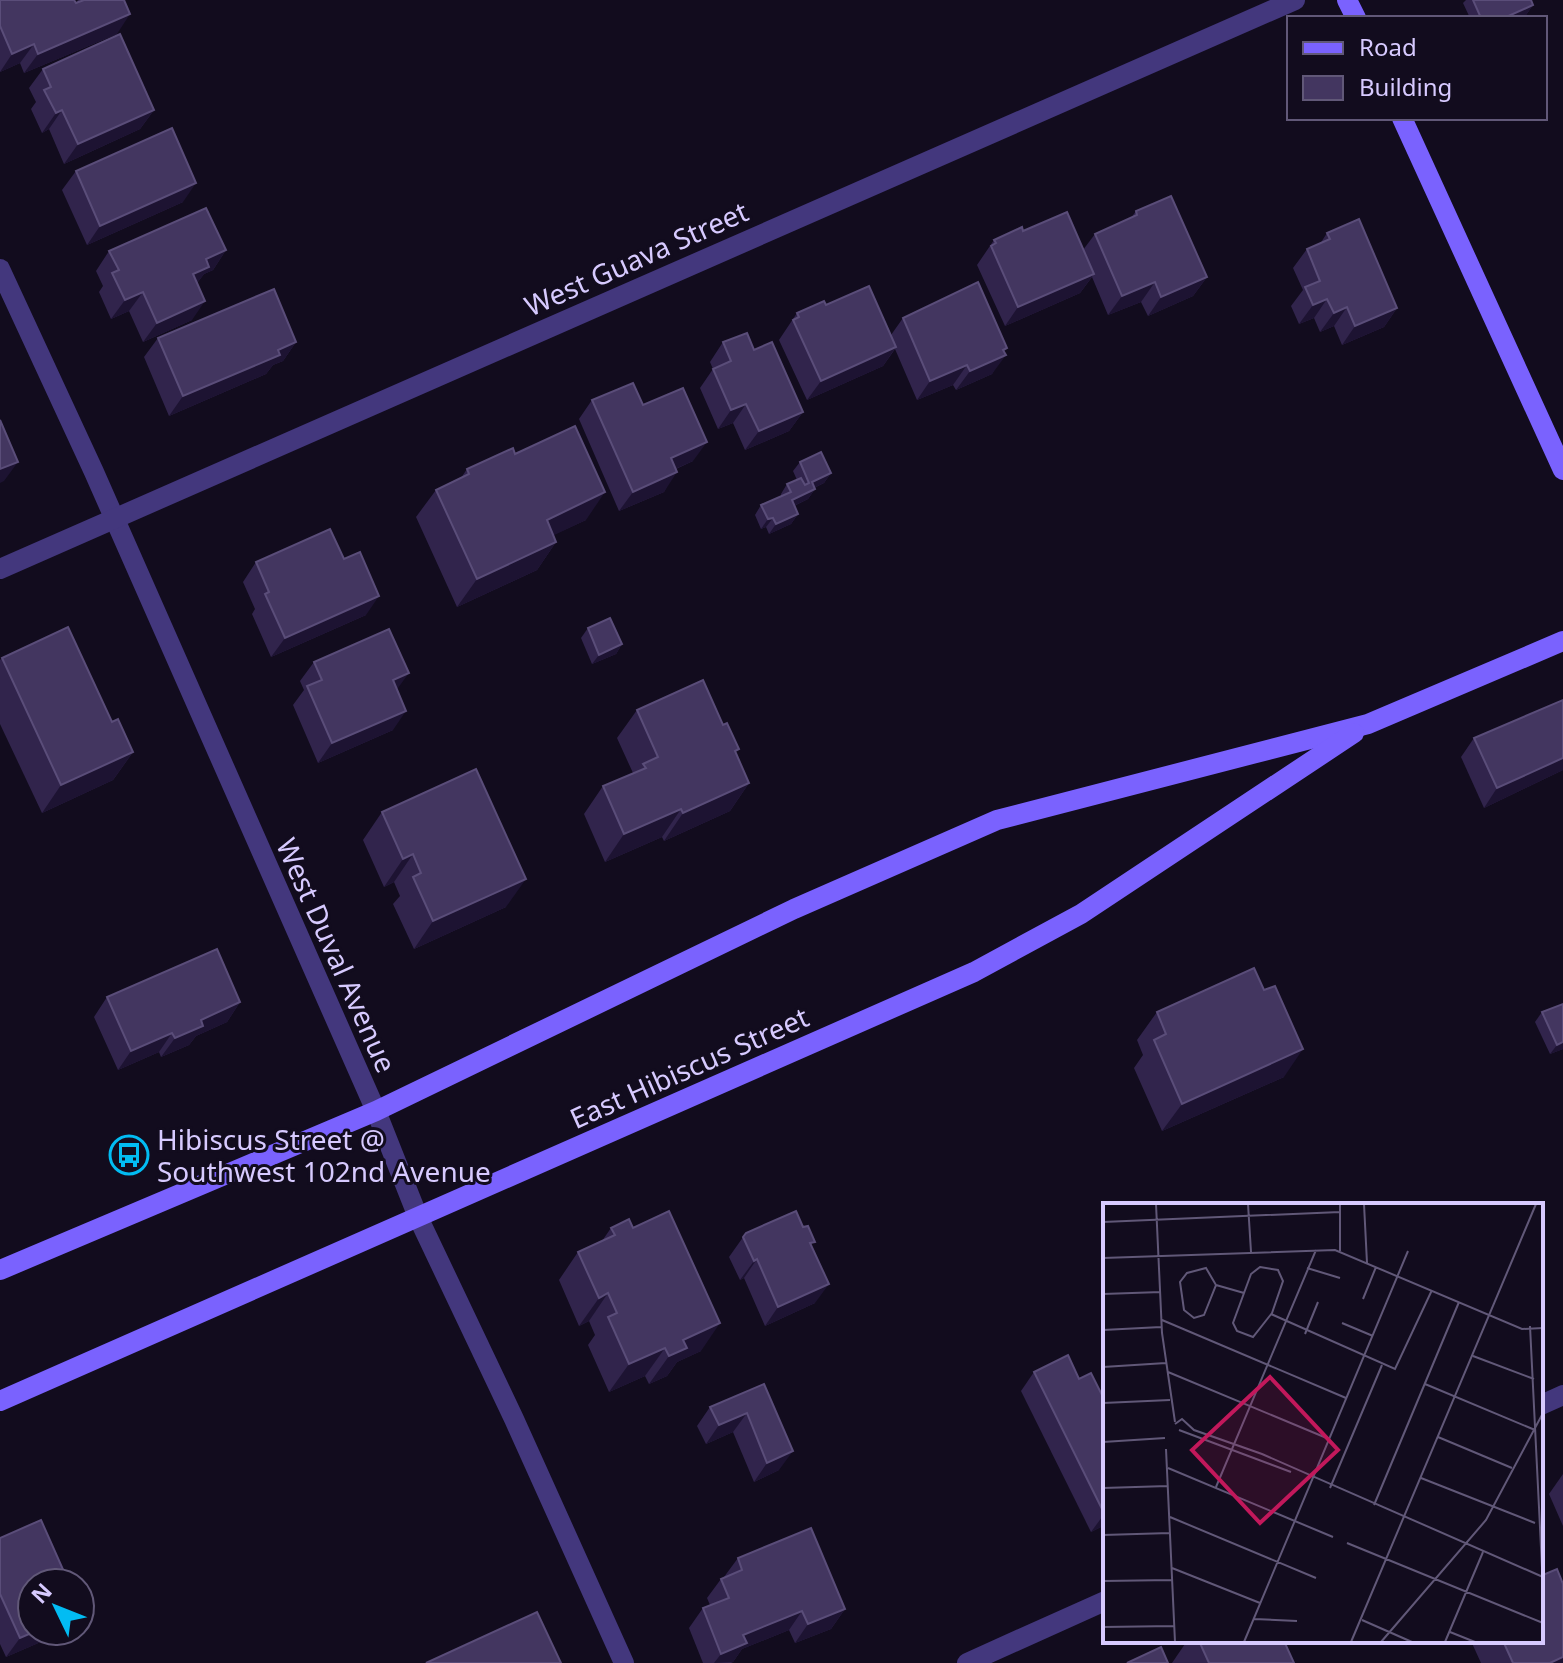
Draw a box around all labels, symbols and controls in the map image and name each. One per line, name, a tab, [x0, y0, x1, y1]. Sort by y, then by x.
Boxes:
legend	[1287, 16, 1547, 120]
text: Road	[1359, 30, 1417, 63]
text: Building	[1359, 70, 1452, 103]
street label: West Guava Street	[518, 192, 754, 324]
street label: West Duval Avenue	[268, 832, 406, 1078]
street label: East Hibiscus Street	[564, 997, 814, 1137]
place label: Hibiscus Street @ Southwest 102nd Avenue	[157, 1120, 491, 1190]
bus stop icon: Hibiscus Street @ Southwest 102nd Avenue	[108, 1134, 150, 1176]
inset map	[1103, 1203, 1543, 1643]
north arrow	[16, 1567, 96, 1647]
text: N	[24, 1576, 58, 1609]

